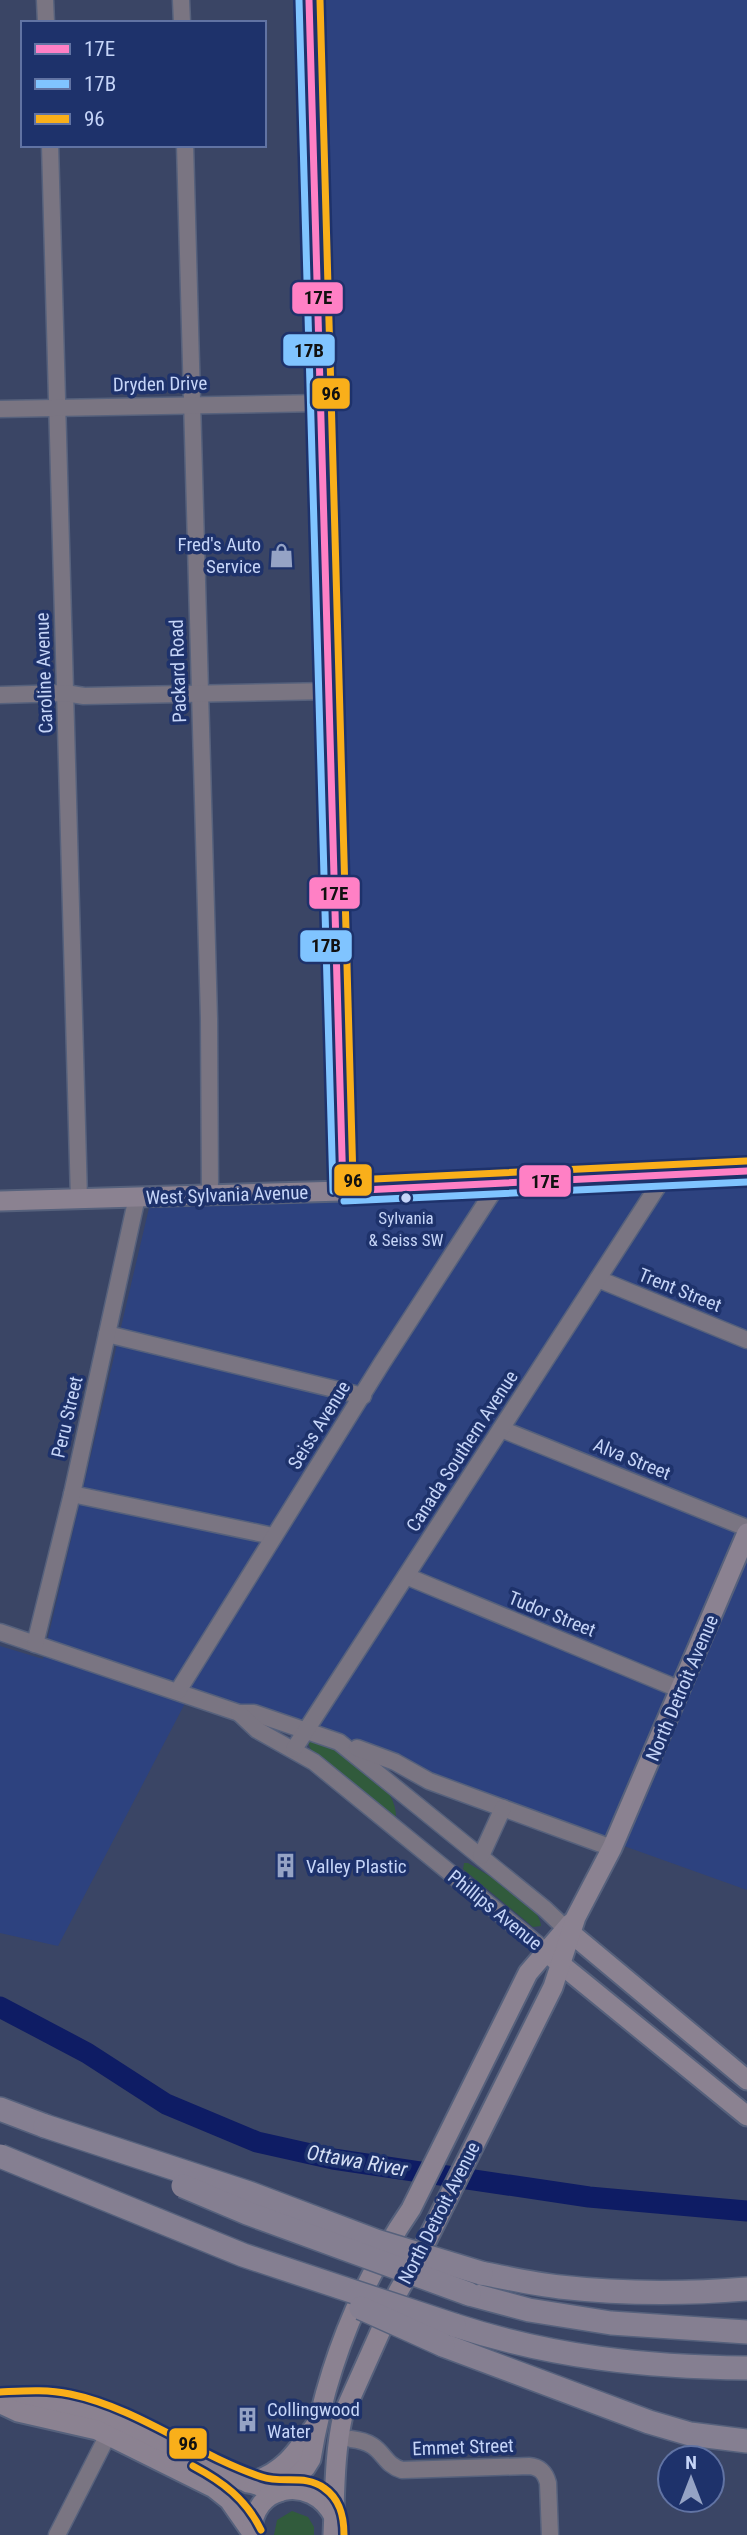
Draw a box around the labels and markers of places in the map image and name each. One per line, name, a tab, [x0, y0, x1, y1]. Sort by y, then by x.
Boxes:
place label: Fred's Auto Service	[178, 533, 261, 578]
shop icon: Fred's Auto Service	[267, 541, 295, 569]
marker: Sylvania & Seiss SW	[399, 1191, 413, 1205]
place label: Sylvania & Seiss SW	[368, 1208, 444, 1250]
building icon: Valley Plastic	[272, 1852, 300, 1880]
place label: Valley Plastic	[306, 1855, 407, 1878]
place label: Collingwood Water	[267, 2398, 360, 2443]
building icon: Collingwood Water	[233, 2406, 261, 2434]

